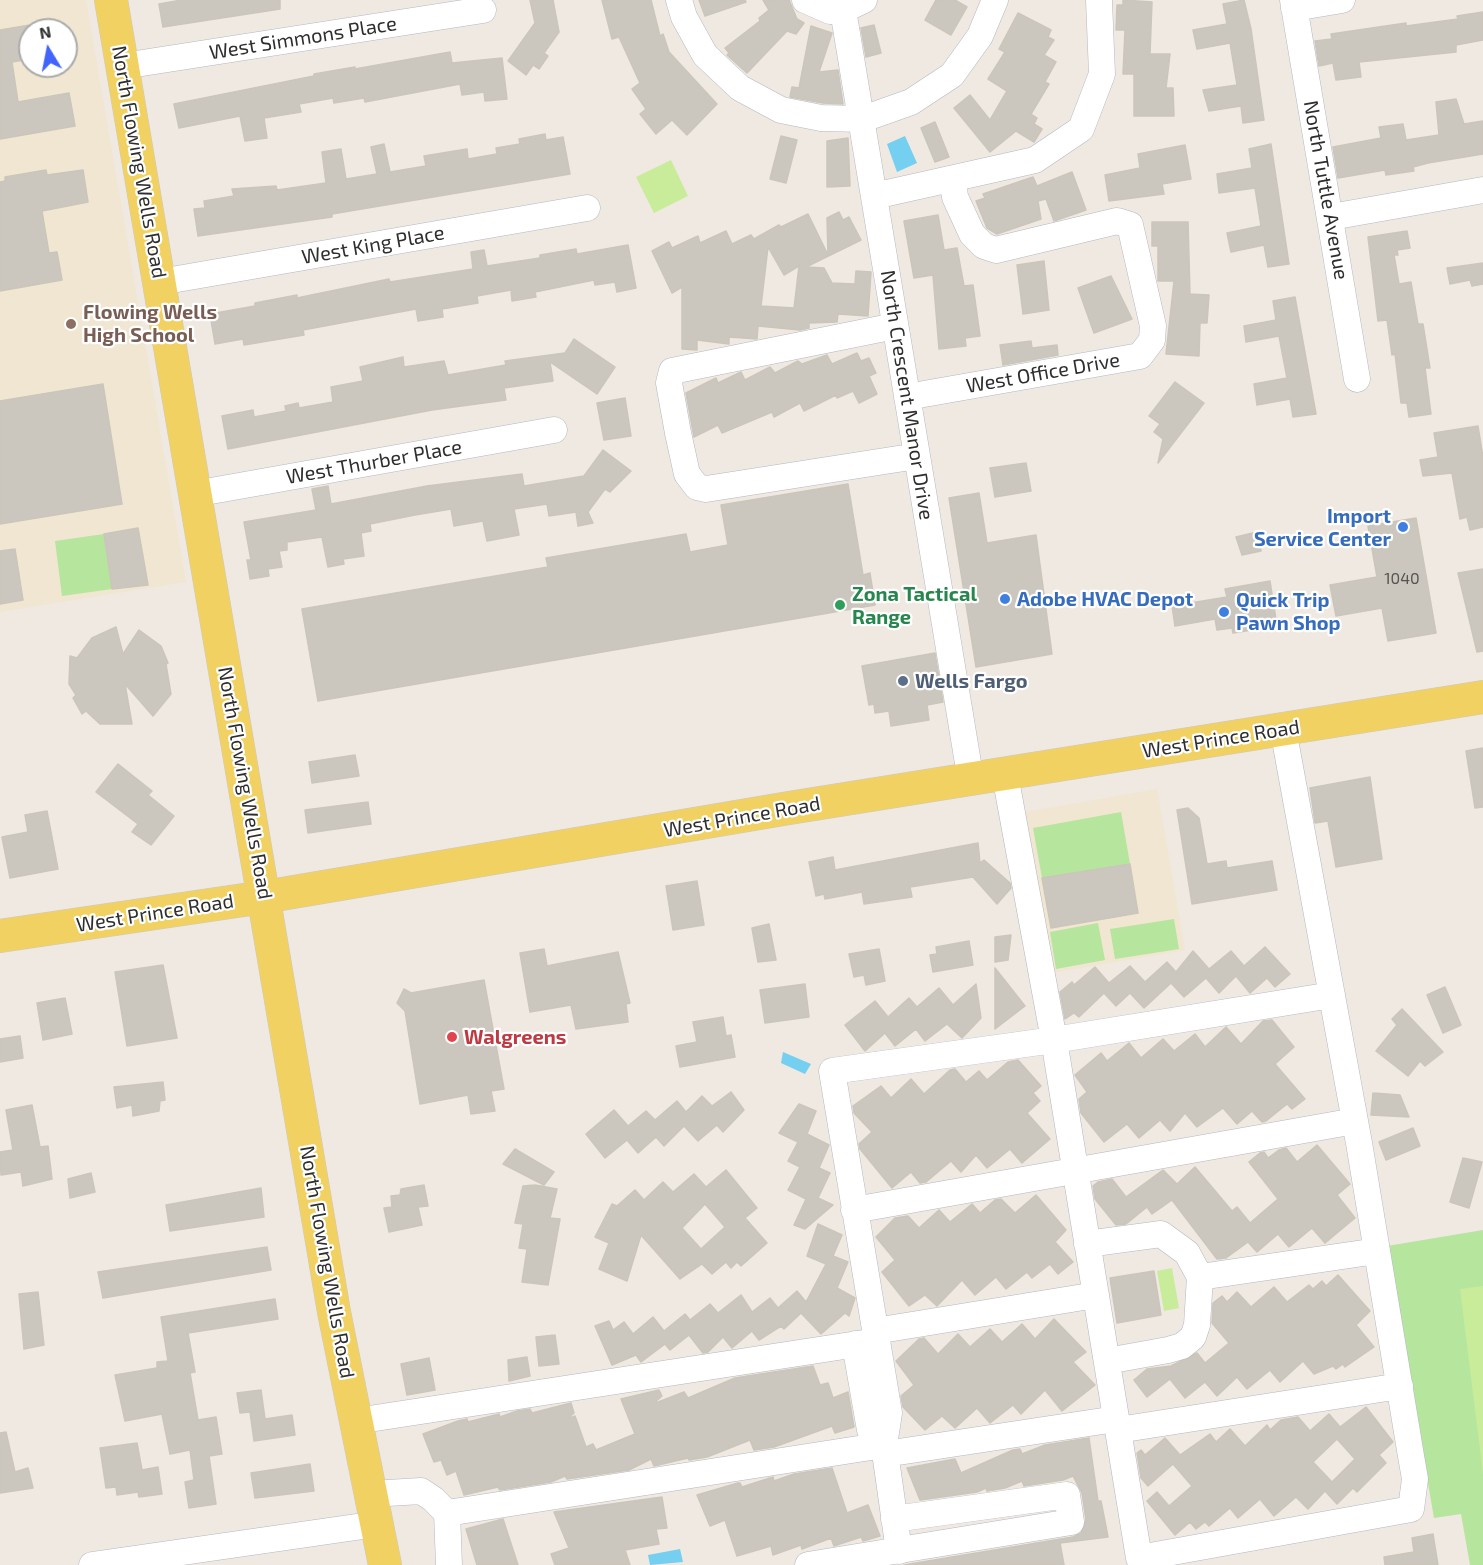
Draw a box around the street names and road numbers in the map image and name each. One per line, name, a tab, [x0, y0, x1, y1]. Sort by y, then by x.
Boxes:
street label: West Simmons Place	[208, 11, 398, 65]
street label: North Flowing Wells Road	[107, 44, 171, 280]
street label: North Tuttle Avenue	[1298, 98, 1354, 282]
street label: West King Place	[300, 221, 446, 269]
street label: North Crescent Manor Drive	[875, 268, 939, 522]
street label: West Office Drive	[964, 348, 1122, 398]
street label: West Thurber Place	[284, 435, 464, 489]
street label: North Flowing Wells Road	[213, 665, 277, 901]
street label: West Prince Road	[1141, 715, 1301, 763]
street label: West Prince Road	[662, 791, 822, 843]
street label: West Prince Road	[75, 889, 235, 937]
street label: North Flowing Wells Road	[295, 1144, 359, 1380]

